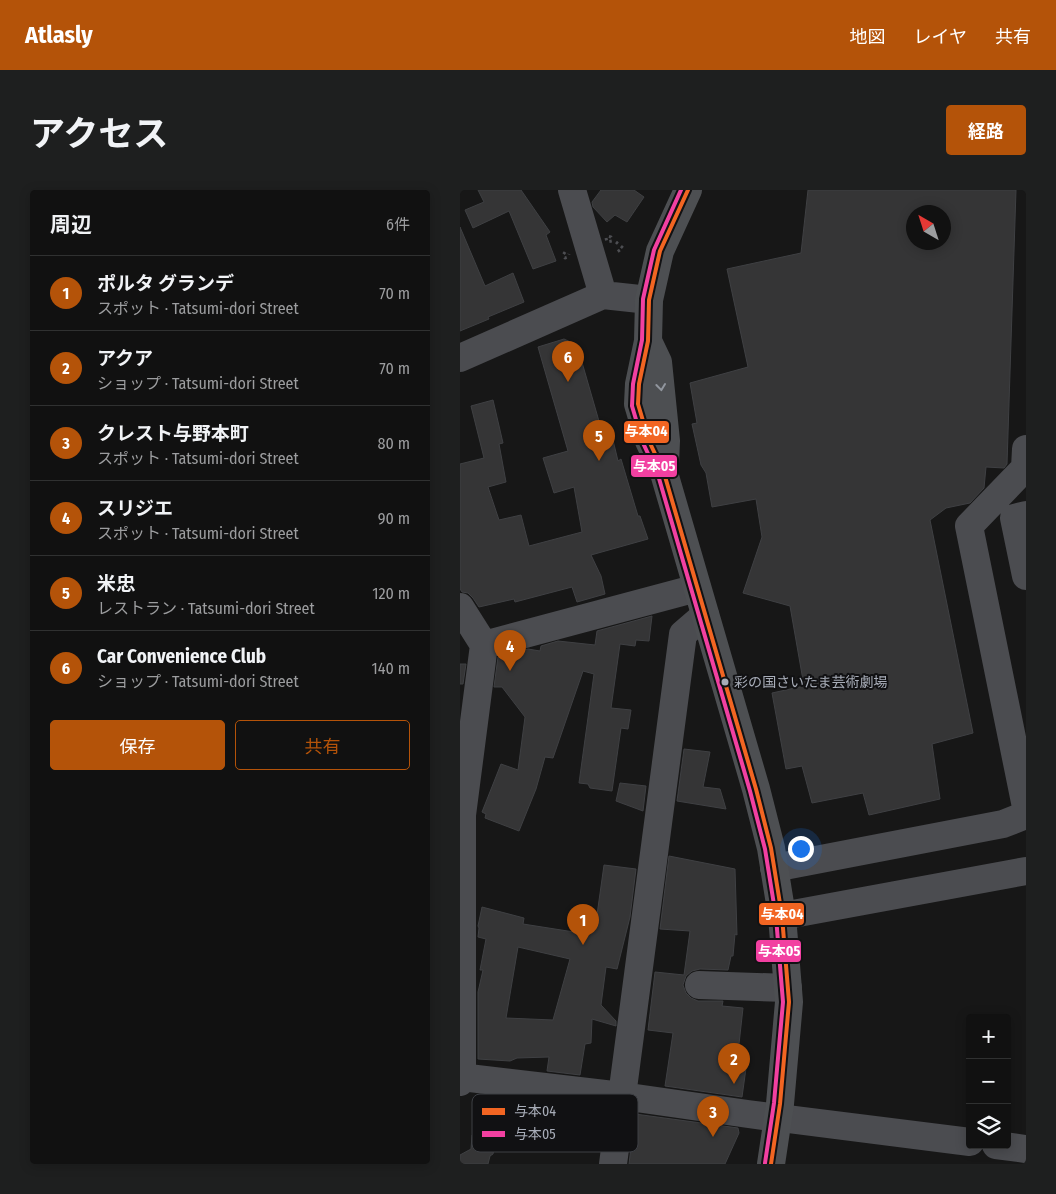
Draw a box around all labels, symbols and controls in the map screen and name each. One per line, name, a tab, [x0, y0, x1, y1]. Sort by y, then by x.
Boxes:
text: Atlasly	[25, 21, 93, 49]
text: 地図	[850, 26, 886, 48]
text: レイヤ	[914, 26, 967, 48]
text: 共有	[995, 26, 1031, 48]
button: 経路	[946, 105, 1026, 155]
text: アクセス	[30, 113, 168, 155]
north arrow	[906, 205, 951, 250]
text: 周辺	[50, 212, 92, 238]
text: 6件	[386, 215, 410, 234]
text: ポルタ グランデ	[97, 272, 234, 295]
text: 1	[63, 284, 69, 303]
text: 70 m	[379, 284, 410, 303]
text: スポット · Tatsumi-dori Street	[97, 299, 299, 318]
pin: 6	[552, 341, 584, 382]
text: アクア	[97, 347, 153, 370]
text: 2	[62, 359, 70, 378]
text: 70 m	[379, 359, 410, 378]
text: ショップ · Tatsumi-dori Street	[97, 374, 299, 393]
one-way arrow	[655, 383, 666, 391]
pin: 5	[583, 420, 615, 461]
line badge: 与本04	[623, 420, 670, 444]
text: クレスト与野本町	[97, 422, 249, 445]
text: 与本04	[625, 423, 667, 440]
text: 3	[62, 434, 70, 453]
text: 80 m	[378, 434, 410, 453]
text: スポット · Tatsumi-dori Street	[97, 449, 299, 468]
line badge: 与本05	[630, 454, 678, 478]
text: 与本05	[633, 458, 675, 475]
text: スリジエ	[97, 497, 173, 520]
text: 4	[62, 509, 70, 528]
text: 90 m	[378, 509, 410, 528]
text: スポット · Tatsumi-dori Street	[97, 524, 299, 543]
text: 米忠	[97, 572, 135, 595]
text: 5	[62, 584, 70, 603]
text: 120 m	[372, 584, 410, 603]
text: レストラン · Tatsumi-dori Street	[97, 599, 315, 618]
pin: 4	[494, 630, 526, 671]
text: Car Convenience Club	[97, 645, 266, 668]
text: 6	[62, 659, 70, 678]
text: 140 m	[372, 659, 410, 678]
text: ショップ · Tatsumi-dori Street	[97, 672, 299, 691]
place label: 彩の国さいたま芸術劇場	[734, 674, 888, 691]
marker: 彩の国さいたま芸術劇場	[720, 677, 730, 687]
button: 保存	[50, 720, 225, 770]
button: 共有	[235, 720, 410, 770]
your location	[788, 836, 814, 862]
line badge: 与本04	[758, 902, 805, 926]
pin: 1	[567, 904, 599, 945]
text: 与本04	[761, 906, 803, 923]
line badge: 与本05	[755, 939, 802, 963]
text: 与本05	[758, 943, 800, 960]
map controls	[966, 1014, 1011, 1149]
button: +	[966, 1014, 1011, 1059]
pin: 2	[718, 1043, 750, 1084]
button: −	[966, 1059, 1011, 1104]
legend	[472, 1094, 638, 1152]
pin: 3	[697, 1096, 729, 1137]
text: 与本04	[514, 1103, 556, 1120]
button: layers	[966, 1104, 1011, 1149]
text: 与本05	[514, 1126, 556, 1143]

